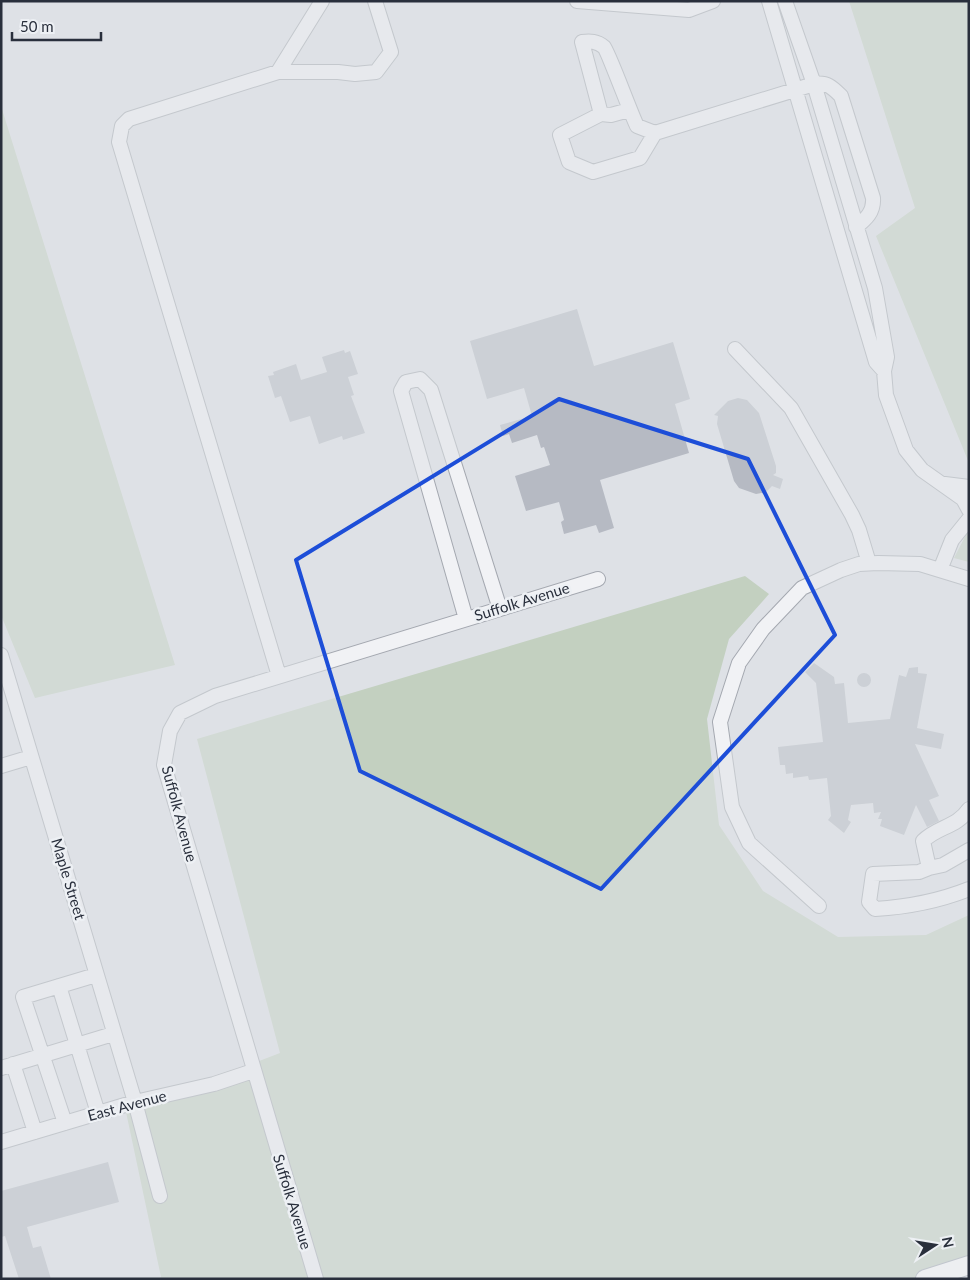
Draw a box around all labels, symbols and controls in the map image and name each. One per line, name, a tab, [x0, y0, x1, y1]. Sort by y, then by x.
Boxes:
scale bar	[12, 10, 101, 42]
text: 50 m	[20, 17, 54, 35]
street label: Suffolk Avenue	[472, 578, 572, 624]
street label: Suffolk Avenue	[158, 764, 201, 864]
street label: Maple Street	[48, 836, 90, 922]
street label: East Avenue	[85, 1086, 168, 1124]
street label: Suffolk Avenue	[270, 1152, 316, 1252]
north arrow	[910, 1220, 960, 1270]
text: N	[939, 1235, 958, 1249]

